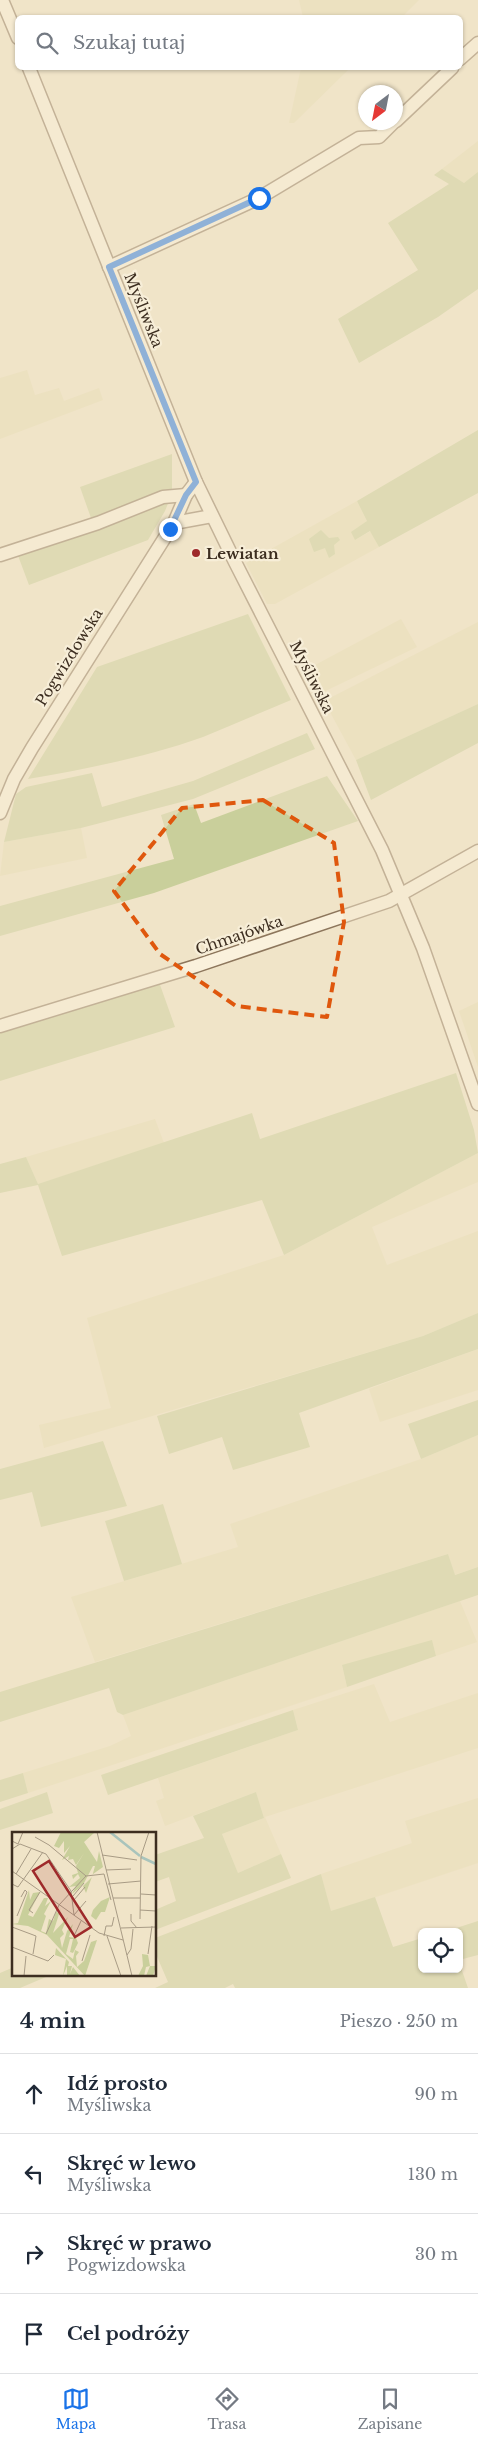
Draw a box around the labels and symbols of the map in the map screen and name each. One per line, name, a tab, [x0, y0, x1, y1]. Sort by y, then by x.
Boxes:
north arrow	[358, 85, 403, 130]
route start	[248, 187, 271, 210]
street label: Myśliwska	[120, 270, 168, 351]
route end	[159, 518, 182, 541]
place label: Lewiatan	[206, 544, 279, 563]
marker: Lewiatan	[190, 547, 202, 559]
street label: Pogwizdowska	[31, 604, 107, 709]
street label: Myśliwska	[286, 637, 339, 717]
street label: Chmajówka	[193, 911, 286, 959]
inset map	[12, 1832, 156, 1976]

